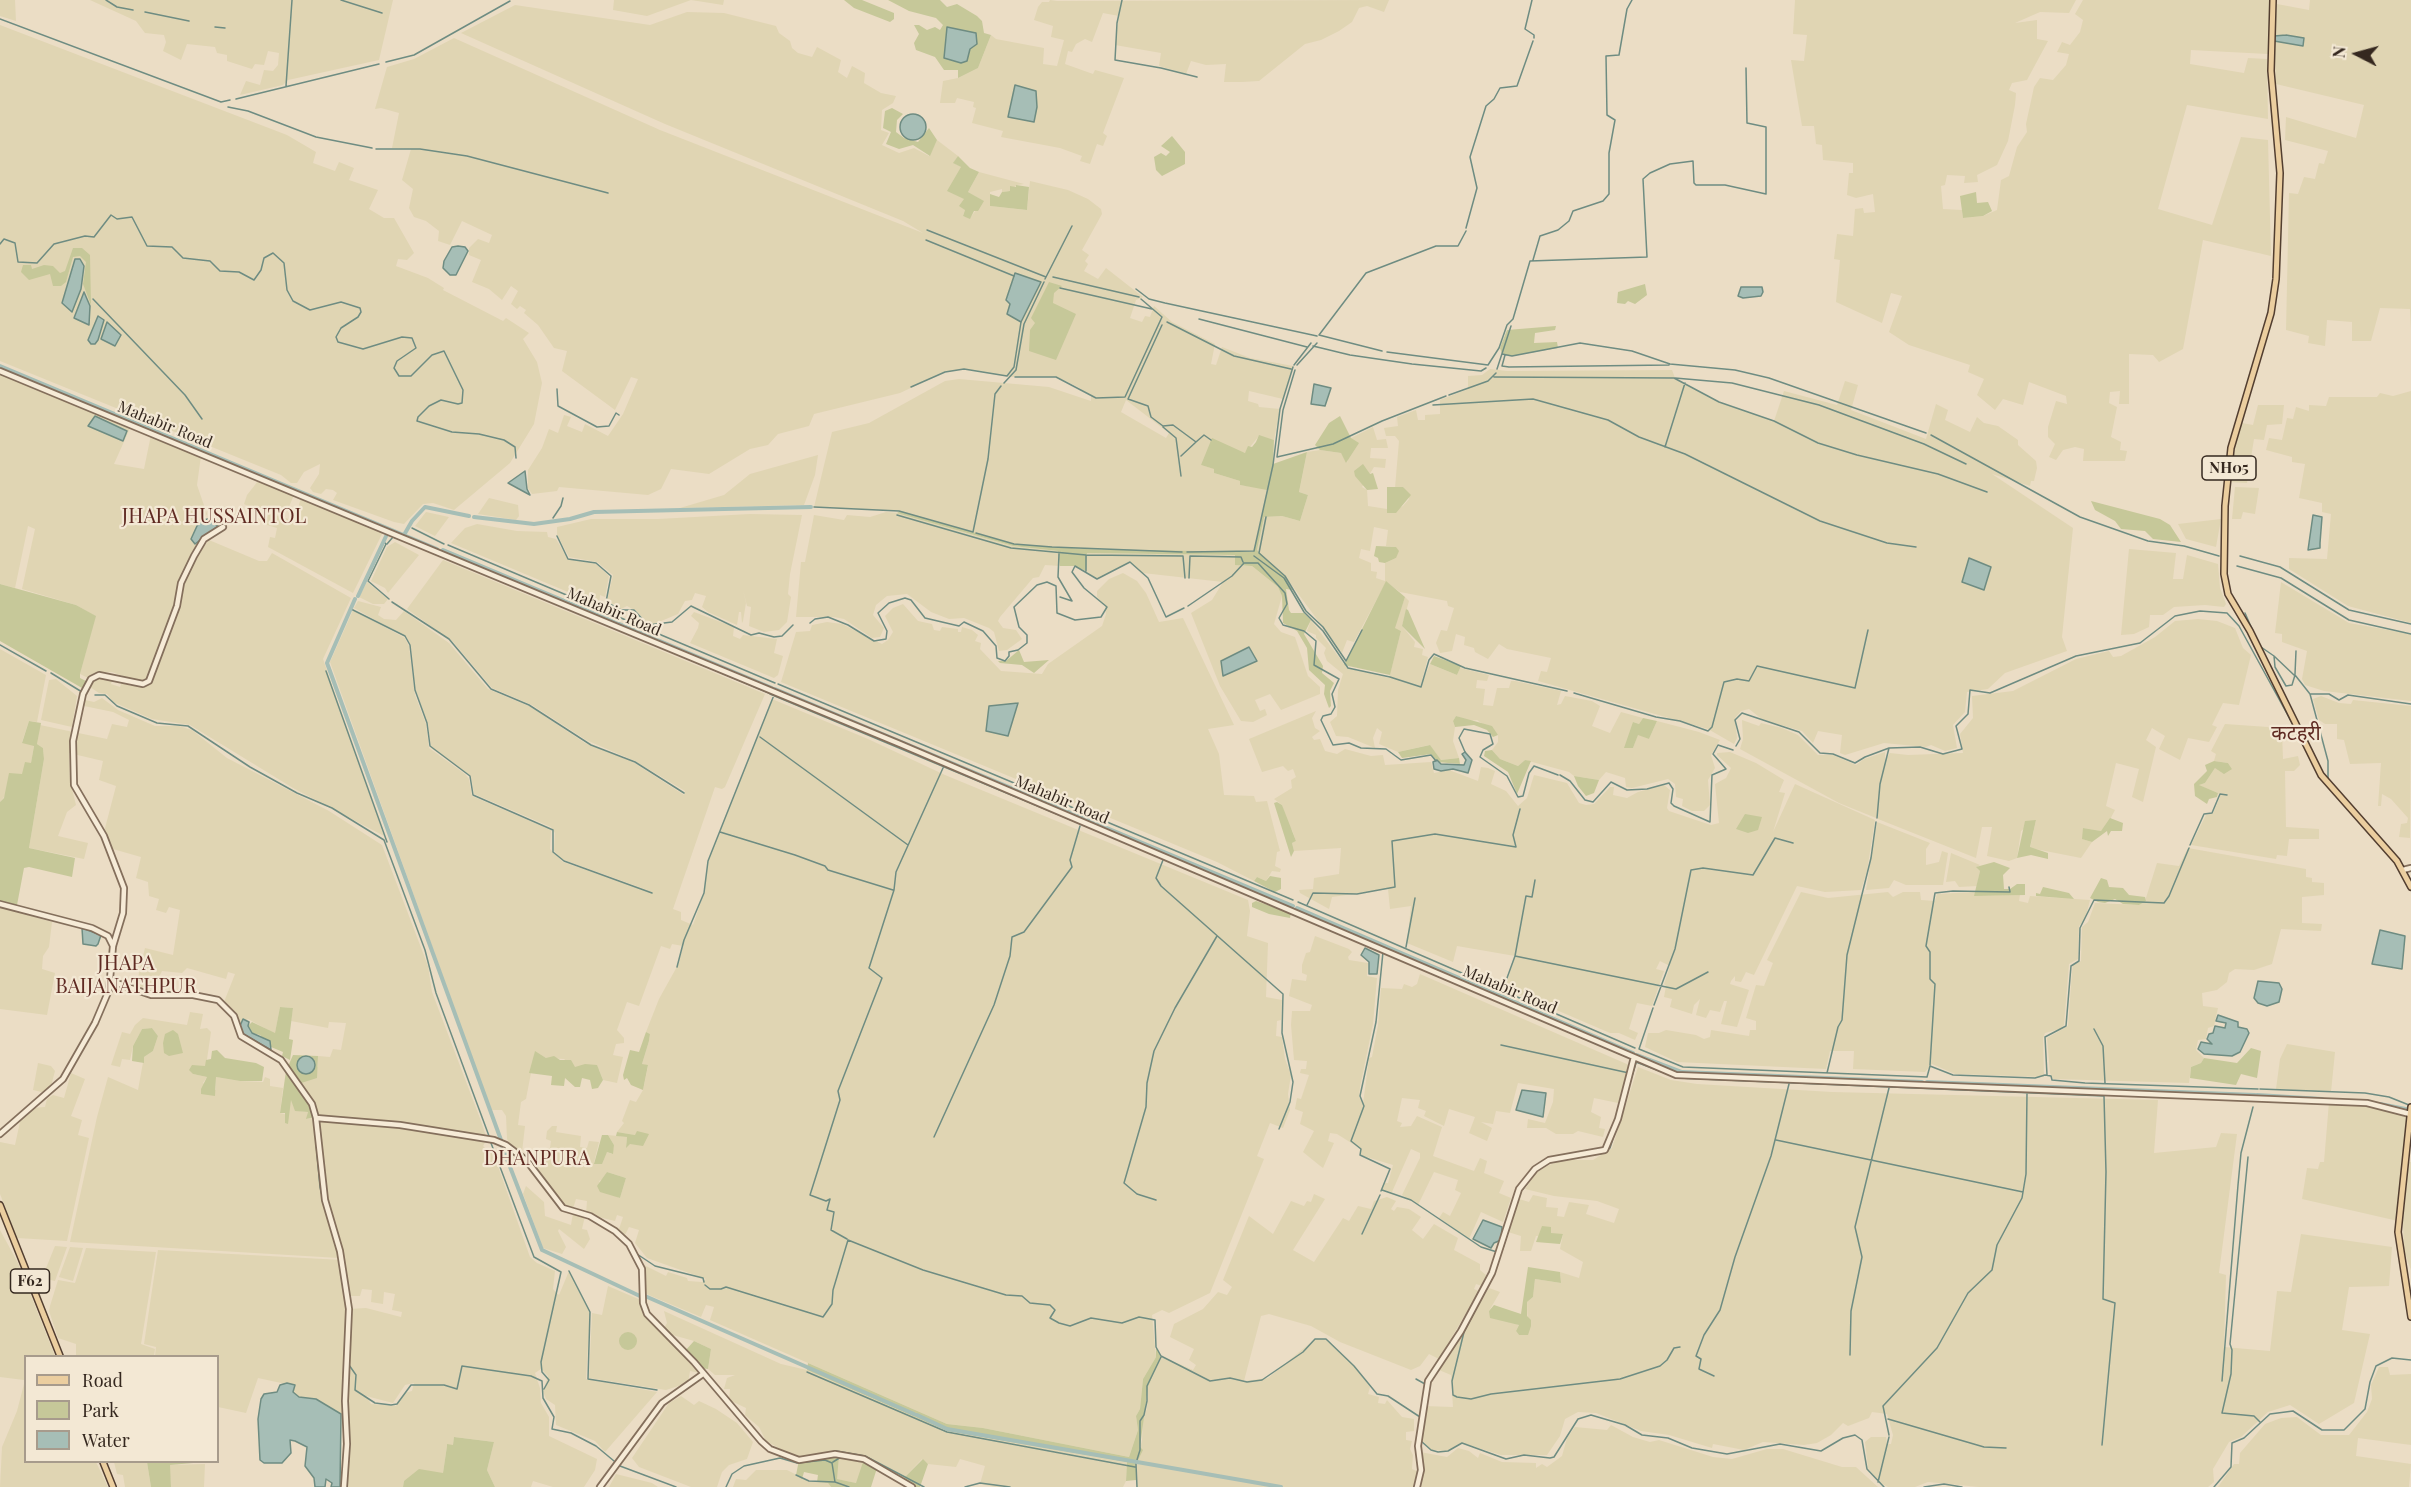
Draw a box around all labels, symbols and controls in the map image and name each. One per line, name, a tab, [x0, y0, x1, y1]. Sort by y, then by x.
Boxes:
north arrow	[2327, 24, 2387, 84]
text: N	[2328, 45, 2350, 59]
street label: Mahabir Road	[115, 397, 215, 453]
road number: NH05	[2202, 456, 2256, 480]
district label: JHAPA HUSSAINTOL	[110, 505, 318, 529]
street label: Mahabir Road	[564, 584, 664, 640]
district label: कटहरी	[2271, 722, 2321, 746]
street label: Mahabir Road	[1012, 772, 1112, 828]
district label: JHAPA BAIJANATHPUR	[46, 952, 206, 999]
street label: Mahabir Road	[1460, 962, 1560, 1018]
district label: DHANPURA	[478, 1147, 596, 1171]
road number: F62	[10, 1269, 50, 1293]
legend	[24, 1355, 219, 1463]
text: Road	[82, 1368, 123, 1392]
text: Park	[82, 1398, 119, 1422]
text: Water	[82, 1428, 130, 1452]

